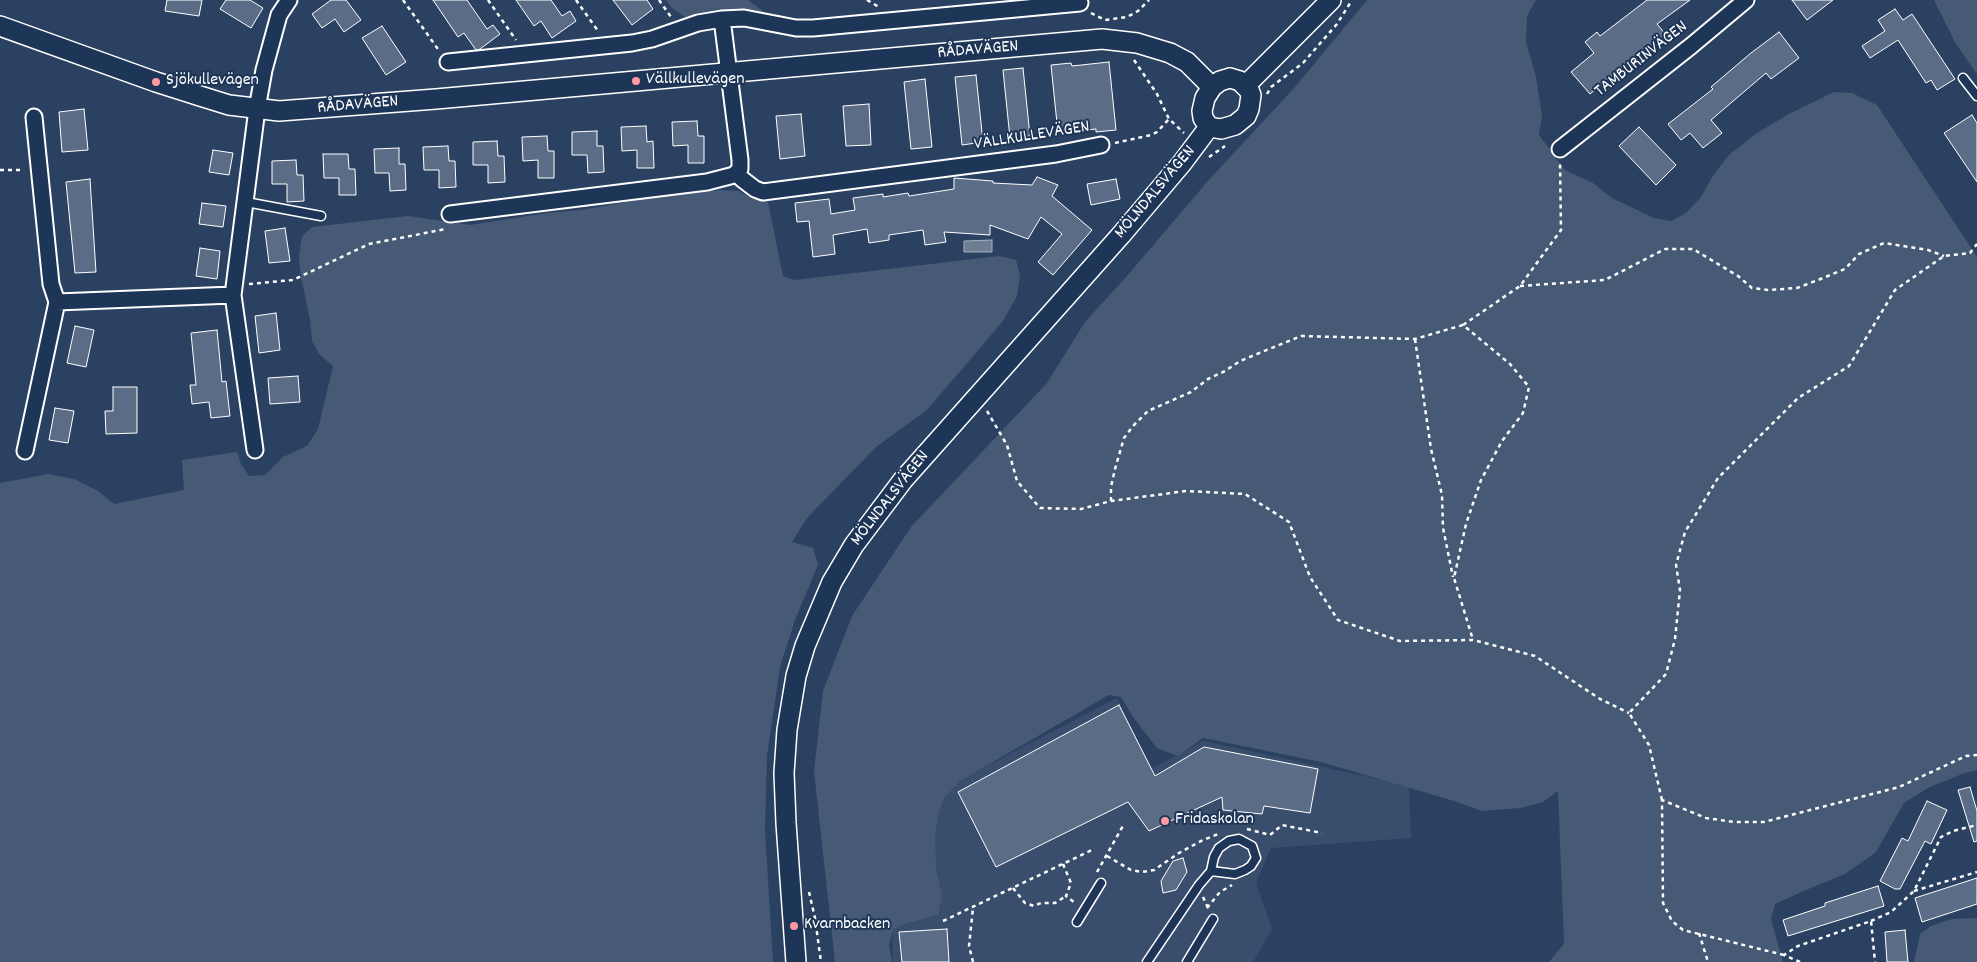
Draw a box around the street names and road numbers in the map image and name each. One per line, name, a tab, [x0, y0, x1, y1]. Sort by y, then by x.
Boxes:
street label: TAMBURINVÄGEN	[1591, 17, 1693, 103]
street label: RÅDAVÄGEN	[937, 37, 1019, 65]
street label: RÅDAVÄGEN	[317, 92, 399, 120]
street label: VÄLLKULLEVÄGEN	[973, 117, 1091, 157]
street label: MÖLNDALSVÄGEN	[1111, 142, 1201, 244]
street label: MÖLNDALSVÄGEN	[847, 447, 935, 551]

